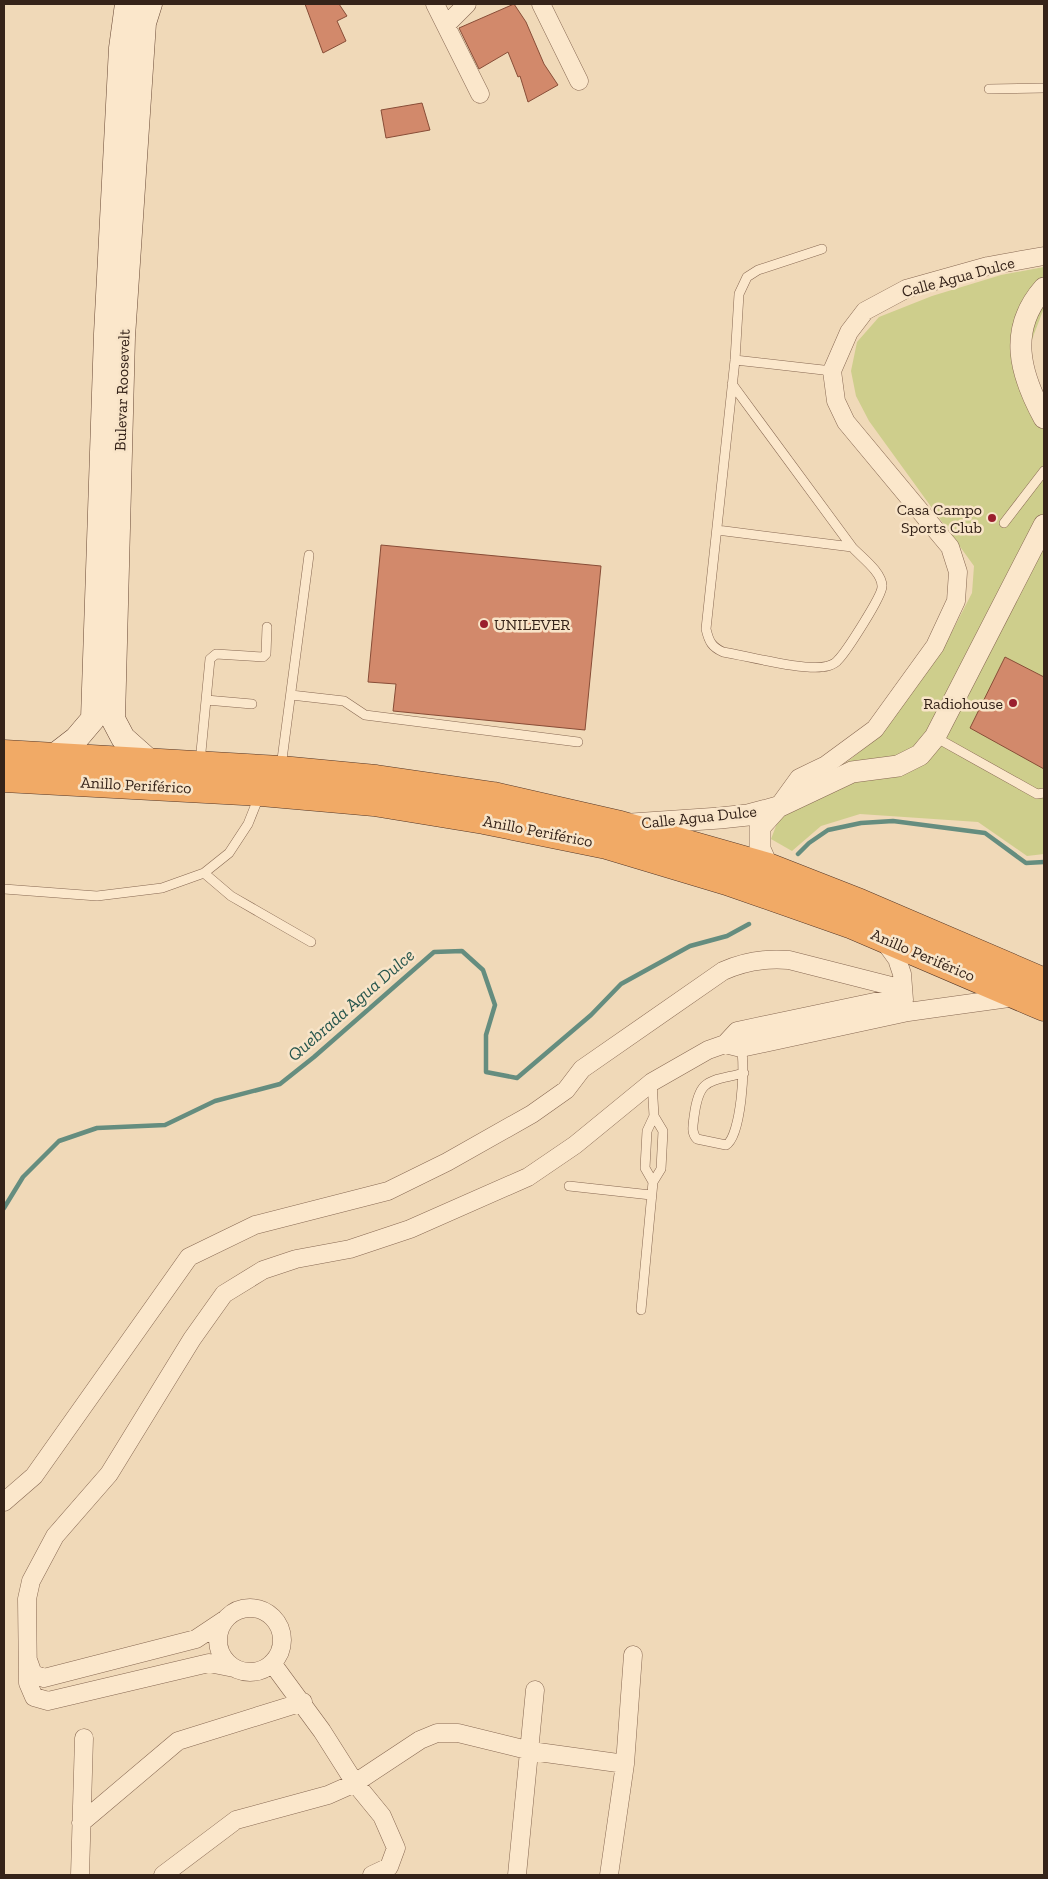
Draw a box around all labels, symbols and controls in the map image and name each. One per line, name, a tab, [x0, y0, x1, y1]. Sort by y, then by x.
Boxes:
street label: Calle Agua Dulce	[900, 253, 1016, 301]
street label: Bulevar Roosevelt	[110, 329, 134, 451]
place label: Casa Campo Sports Club	[897, 500, 982, 537]
marker: Casa Campo Sports Club	[986, 512, 998, 524]
place label: UNILEVER	[494, 615, 570, 634]
marker: UNILEVER	[478, 618, 490, 630]
place label: Radiohouse	[923, 694, 1003, 713]
marker: Radiohouse	[1007, 697, 1019, 709]
street label: Anillo Periférico	[80, 773, 192, 797]
street label: Calle Agua Dulce	[640, 801, 758, 833]
street label: Anillo Periférico	[482, 811, 594, 851]
street label: Anillo Periférico	[868, 925, 978, 985]
water label: Quebrada Agua Dulce	[283, 944, 419, 1066]

